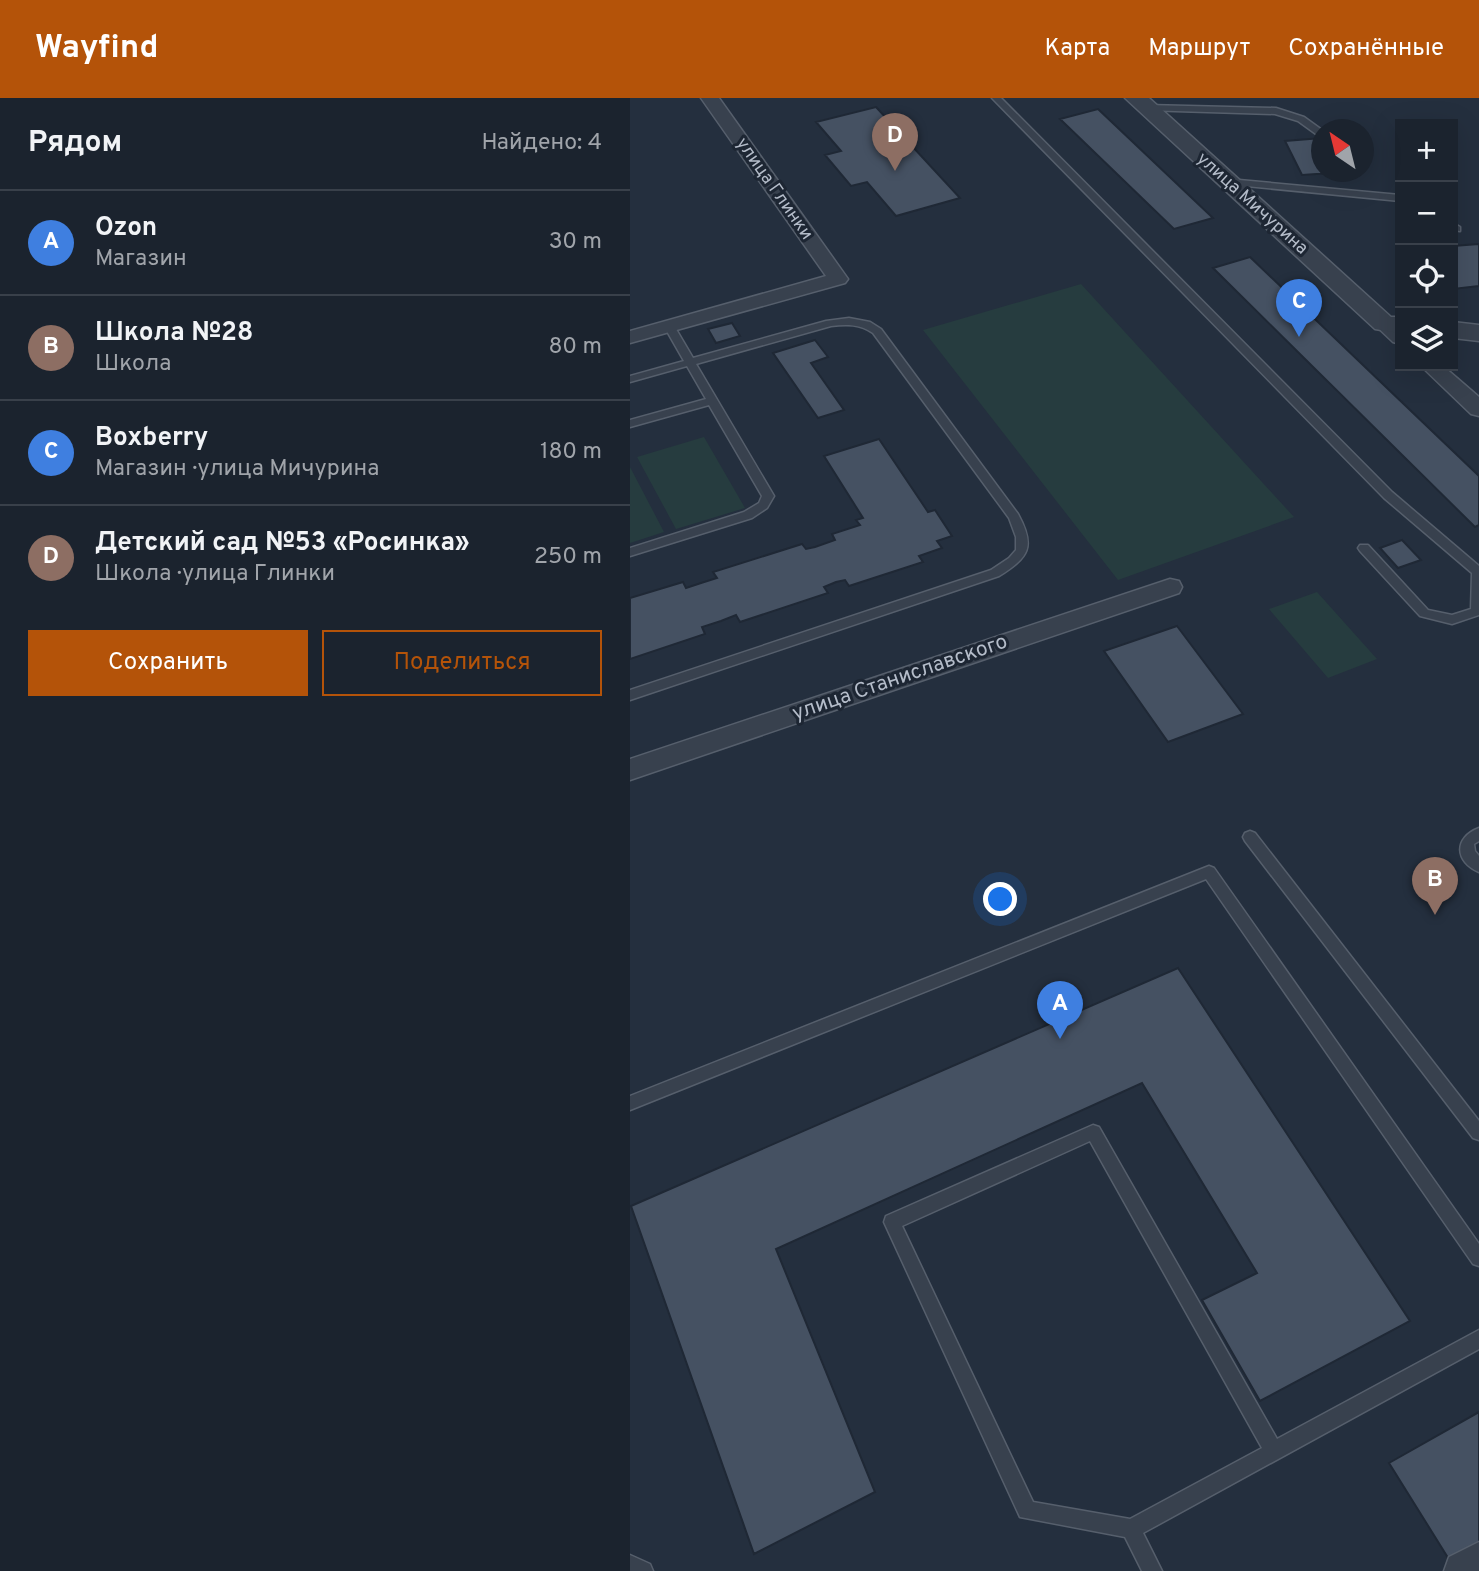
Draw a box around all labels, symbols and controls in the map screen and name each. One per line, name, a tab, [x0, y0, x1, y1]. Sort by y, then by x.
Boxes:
text: Wayfind	[35, 28, 158, 70]
text: Карта	[1044, 34, 1110, 64]
text: Маршрут	[1148, 34, 1250, 64]
text: Сохранённые	[1288, 34, 1444, 64]
pin: D	[872, 113, 918, 171]
north arrow	[1311, 119, 1374, 182]
map controls	[1395, 119, 1458, 371]
button: +	[1395, 119, 1458, 182]
text: Рядом	[28, 125, 122, 162]
text: Найдено: 4	[481, 129, 602, 158]
street label: улица Глинки	[730, 133, 818, 245]
street label: улица Мичурина	[1191, 148, 1313, 260]
button: −	[1395, 182, 1458, 245]
text: Ozon	[95, 212, 157, 245]
text: A	[43, 228, 59, 257]
text: 30 m	[549, 228, 602, 257]
text: Магазин	[95, 245, 187, 274]
button: locate	[1395, 245, 1458, 308]
pin: C	[1276, 279, 1322, 337]
button: layers	[1395, 308, 1458, 371]
text: Школа №28	[95, 317, 253, 350]
text: B	[43, 333, 59, 362]
text: 80 m	[549, 333, 602, 362]
text: Школа	[95, 350, 171, 379]
text: Boxberry	[95, 422, 208, 455]
text: C	[44, 438, 58, 467]
text: 180 m	[540, 438, 602, 467]
text: Магазин · улица Мичурина	[95, 455, 379, 484]
text: Детский сад №53 «Росинка»	[95, 527, 470, 560]
text: D	[43, 543, 59, 572]
text: 250 m	[534, 543, 602, 572]
text: Школа · улица Глинки	[95, 560, 335, 589]
street label: улица Станиславского	[789, 628, 1011, 728]
button: Сохранить	[28, 630, 308, 696]
button: Поделиться	[322, 630, 602, 696]
pin: B	[1412, 857, 1458, 915]
your location	[983, 882, 1017, 916]
pin: A	[1037, 981, 1083, 1039]

